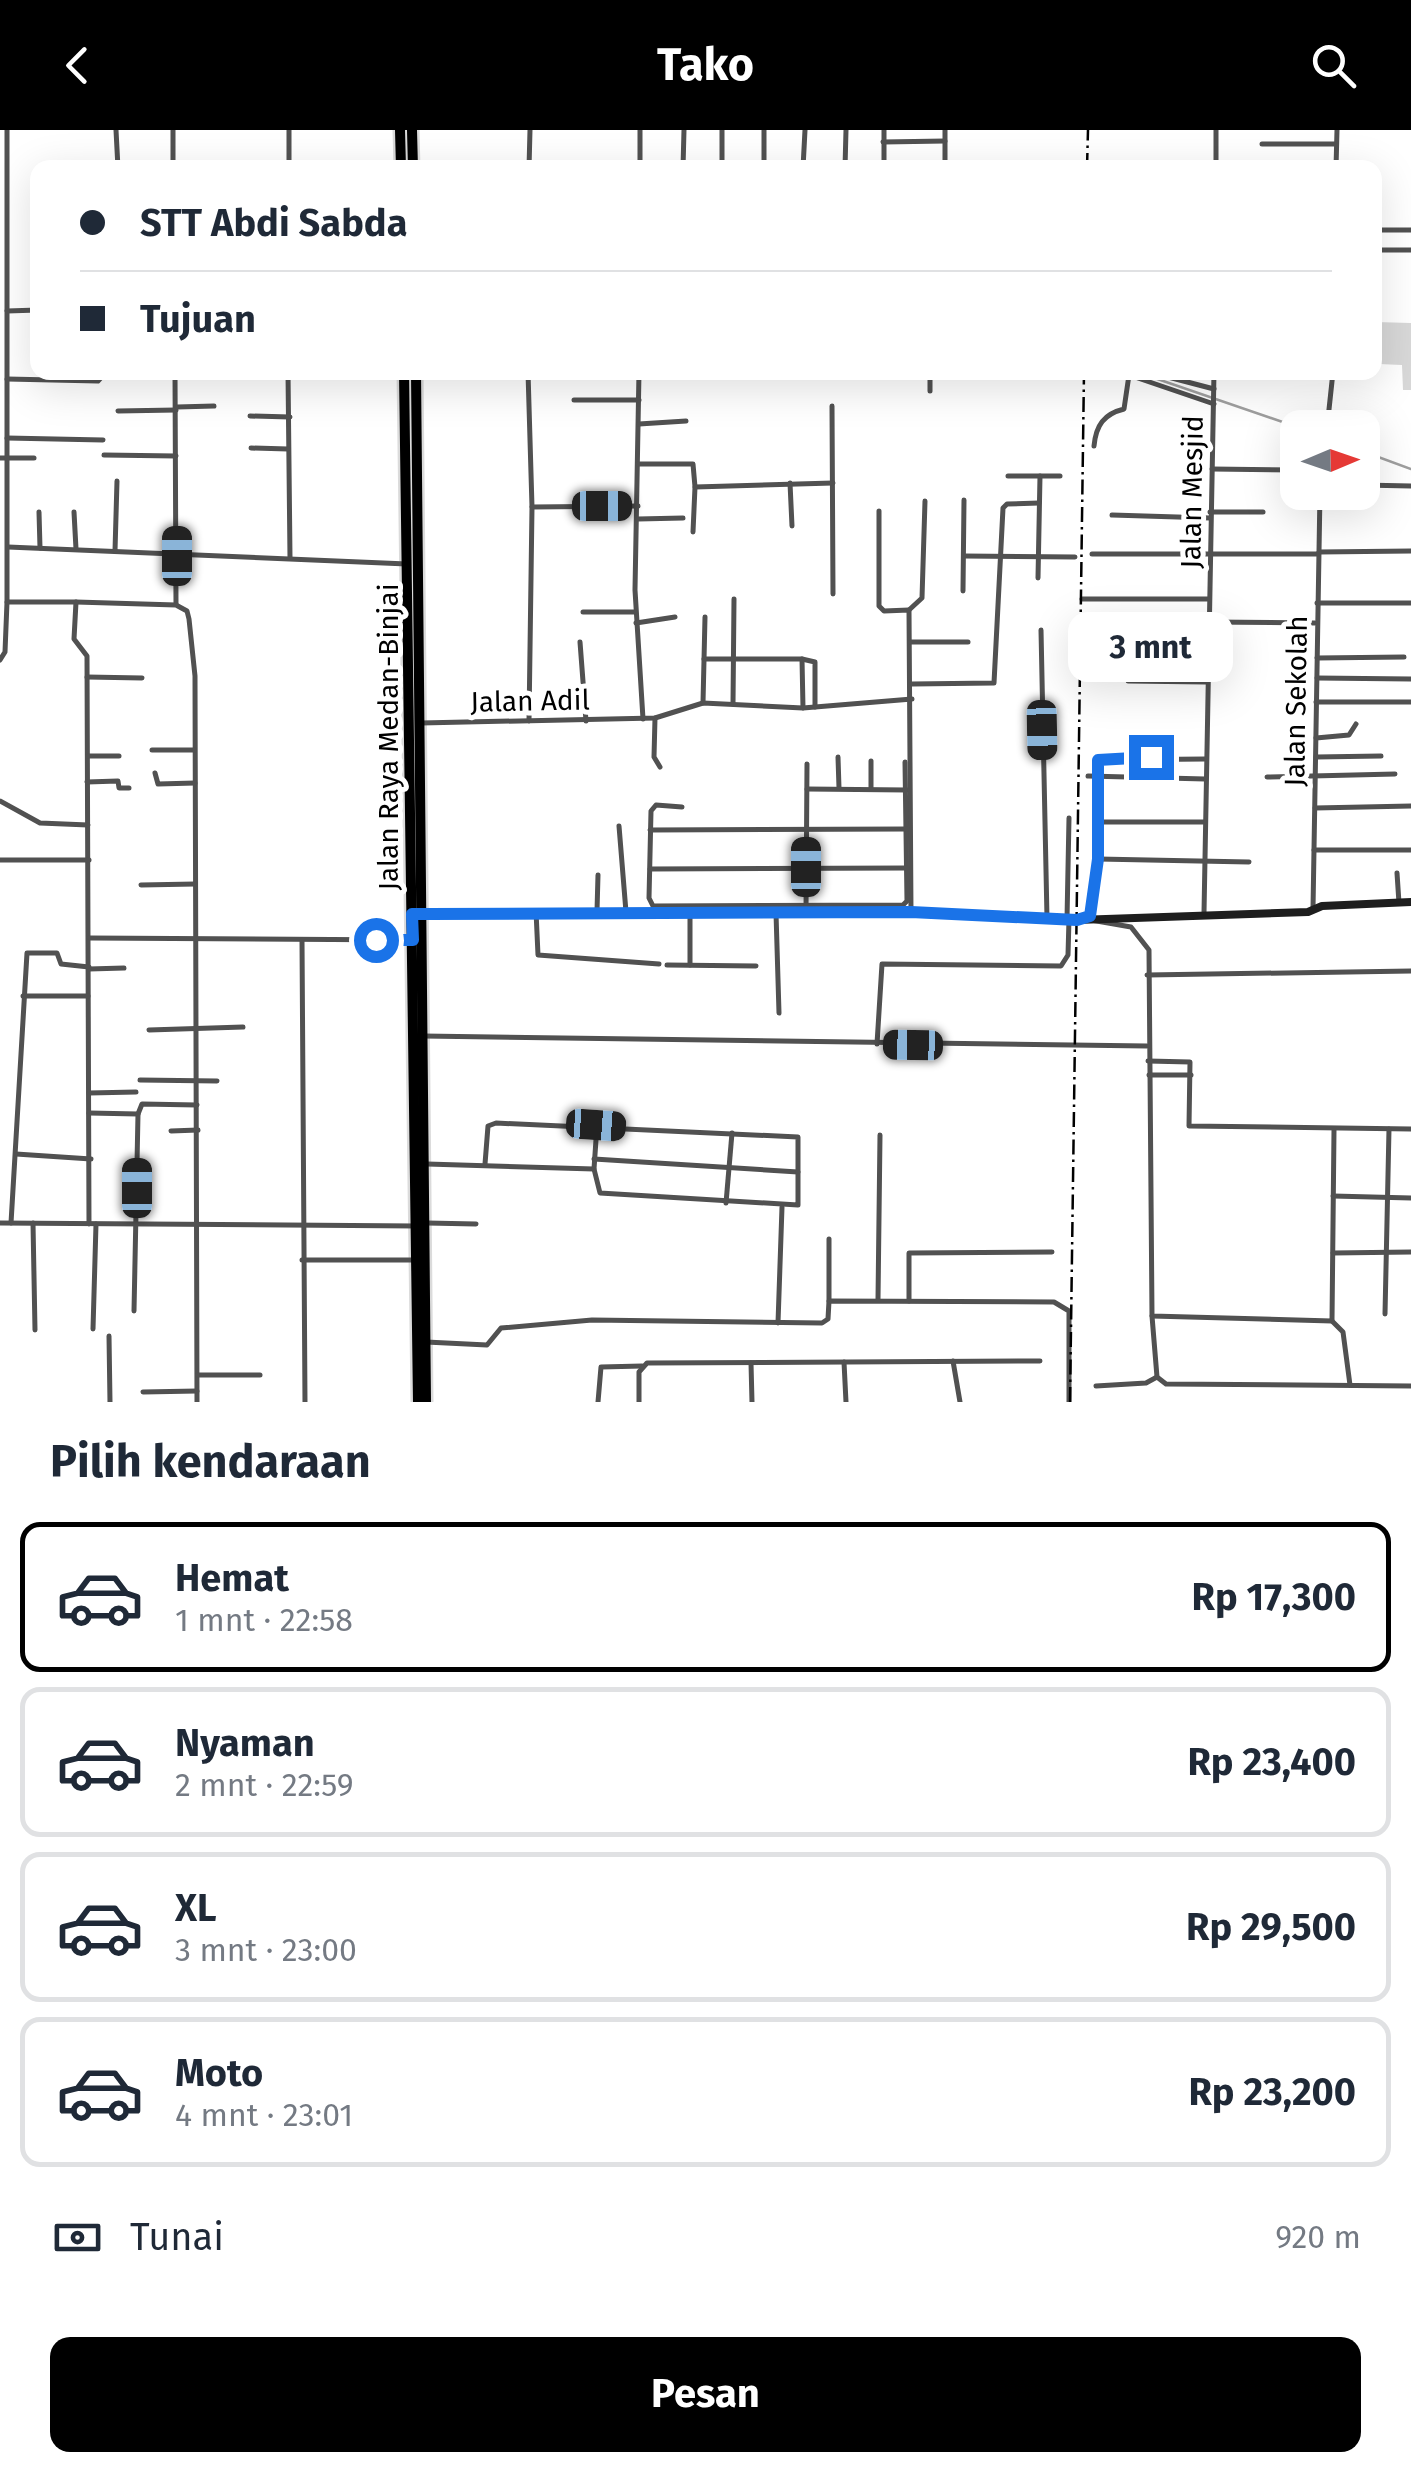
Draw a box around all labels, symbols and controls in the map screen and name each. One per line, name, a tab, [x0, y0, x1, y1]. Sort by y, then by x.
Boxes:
icon: back	[50, 38, 105, 93]
text: Tako	[657, 38, 754, 92]
icon: search	[1306, 38, 1361, 93]
text: STT Abdi Sabda	[140, 200, 407, 246]
text: Tujuan	[140, 296, 256, 342]
north arrow	[1280, 410, 1380, 510]
map controls	[1280, 410, 1380, 510]
street label: Jalan Mesjid	[1174, 415, 1210, 569]
car	[572, 491, 632, 521]
car	[162, 526, 192, 586]
street label: Jalan Raya Medan-Binjai	[372, 583, 405, 891]
callout: 3 mnt	[1068, 612, 1234, 682]
street label: Jalan Sekolah	[1278, 615, 1314, 787]
text: 3 mnt	[1109, 628, 1192, 666]
street label: Jalan Adil	[470, 683, 590, 719]
car	[1026, 700, 1058, 760]
route end	[1129, 735, 1174, 780]
car	[791, 837, 821, 897]
route start	[354, 918, 399, 963]
car	[883, 1029, 943, 1061]
car	[565, 1108, 627, 1142]
car	[122, 1158, 152, 1218]
text: Pilih kendaraan	[50, 1435, 371, 1489]
icon: car	[55, 1552, 145, 1642]
text: Hemat	[175, 1555, 289, 1601]
text: Rp 17,300	[1191, 1574, 1356, 1620]
text: 1 mnt · 22:58	[175, 1601, 353, 1639]
icon: car	[55, 1717, 145, 1807]
text: Nyaman	[175, 1720, 315, 1766]
text: Rp 23,400	[1187, 1739, 1356, 1785]
text: 2 mnt · 22:59	[175, 1766, 354, 1804]
icon: car	[55, 1882, 145, 1972]
text: XL	[175, 1885, 217, 1931]
text: Rp 29,500	[1186, 1904, 1356, 1950]
text: 3 mnt · 23:00	[175, 1931, 357, 1969]
icon: car	[55, 2047, 145, 2137]
text: Moto	[175, 2050, 263, 2096]
text: Rp 23,200	[1188, 2069, 1356, 2115]
text: 4 mnt · 23:01	[175, 2096, 353, 2134]
icon: cash	[50, 2210, 105, 2265]
text: Tunai	[130, 2214, 224, 2260]
text: 920 m	[1275, 2218, 1361, 2256]
button: Pesan	[50, 2337, 1361, 2452]

